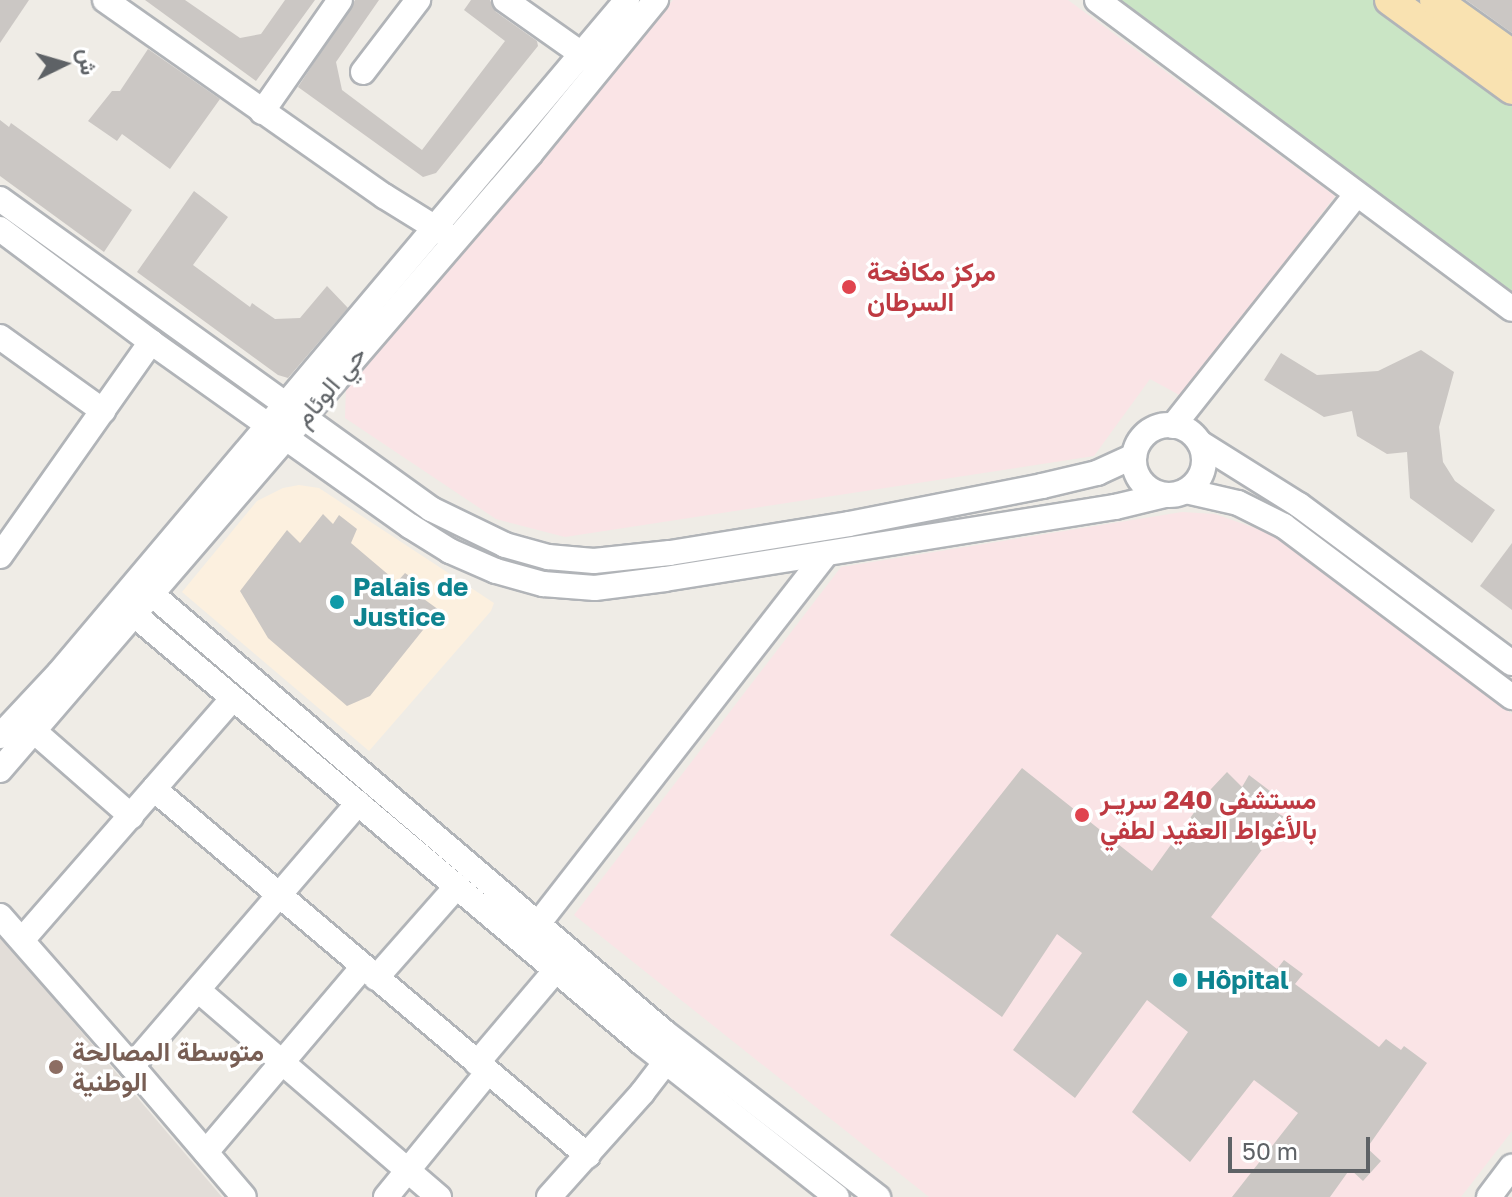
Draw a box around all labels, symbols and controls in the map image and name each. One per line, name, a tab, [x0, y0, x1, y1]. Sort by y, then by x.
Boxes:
north arrow	[24, 24, 104, 104]
text: ش	[74, 48, 103, 76]
place label: مركز مكافحة السرطان	[867, 256, 996, 318]
marker: مركز مكافحة السرطان	[838, 276, 860, 298]
street label: حي الوئام	[287, 339, 373, 433]
place label: Palais de Justice	[353, 571, 468, 632]
marker: Palais de Justice	[328, 593, 346, 611]
place label: مستشفى 240 سريـر بالأغواط العقيد لطفي	[1100, 784, 1317, 846]
marker: مستشفى 240 سريـر بالأغواط العقيد لطفي	[1071, 804, 1093, 826]
place label: Hôpital	[1196, 964, 1289, 996]
marker: Hôpital	[1171, 971, 1189, 989]
place label: متوسطة المصالحة الوطنية	[72, 1036, 264, 1098]
marker: متوسطة المصالحة الوطنية	[47, 1058, 65, 1076]
scale bar	[1232, 1121, 1374, 1171]
text: 50 m	[1242, 1136, 1298, 1165]

